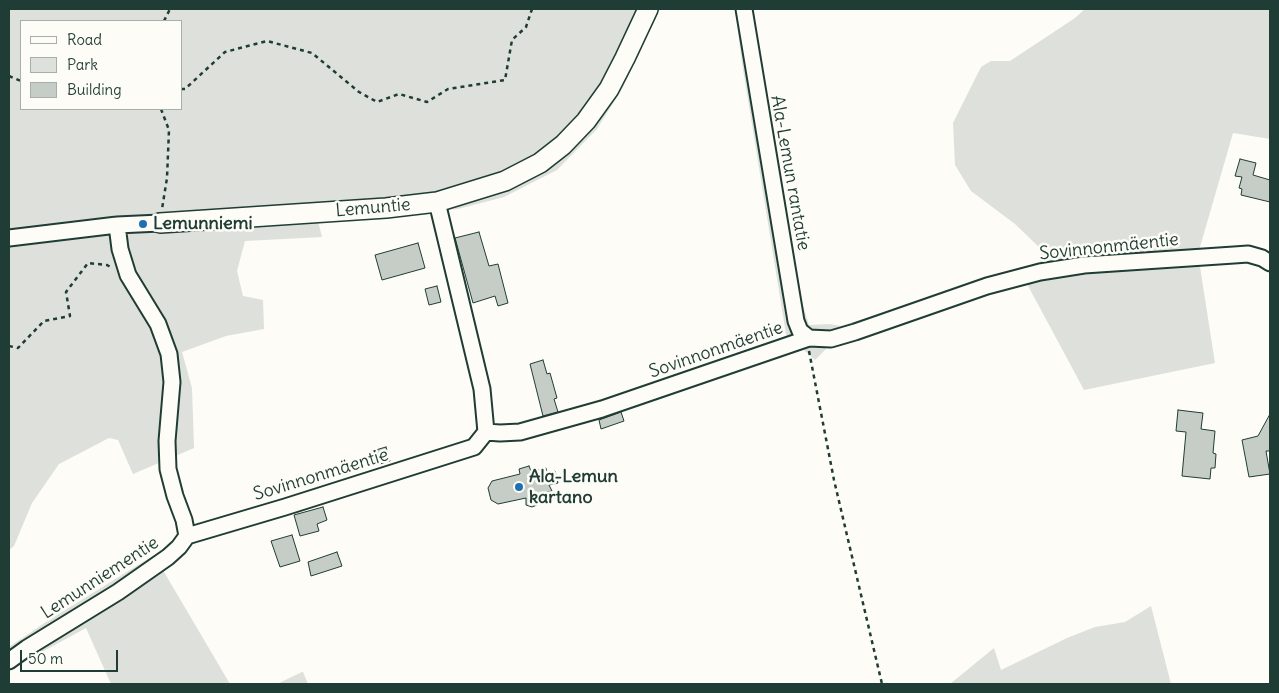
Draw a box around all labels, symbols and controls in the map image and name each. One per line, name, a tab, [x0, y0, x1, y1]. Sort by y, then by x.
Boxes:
legend	[20, 20, 182, 110]
text: Road	[67, 30, 102, 49]
text: Park	[67, 55, 98, 74]
text: Building	[67, 80, 122, 99]
street label: Ala-Lemun rantatie	[766, 94, 814, 252]
street label: Lemuntie	[335, 194, 411, 222]
place label: Lemunniemi	[153, 213, 253, 235]
marker: Lemunniemi	[137, 218, 149, 230]
street label: Sovinnonmäentie	[1038, 229, 1180, 265]
street label: Sovinnonmäentie	[646, 317, 786, 383]
street label: Sovinnonmäentie	[251, 444, 391, 506]
place label: Ala-Lemun kartano	[529, 466, 618, 508]
marker: Ala-Lemun kartano	[513, 481, 525, 493]
street label: Lemunniementie	[37, 532, 163, 624]
scale bar	[22, 640, 120, 672]
text: 50 m	[28, 649, 63, 668]

